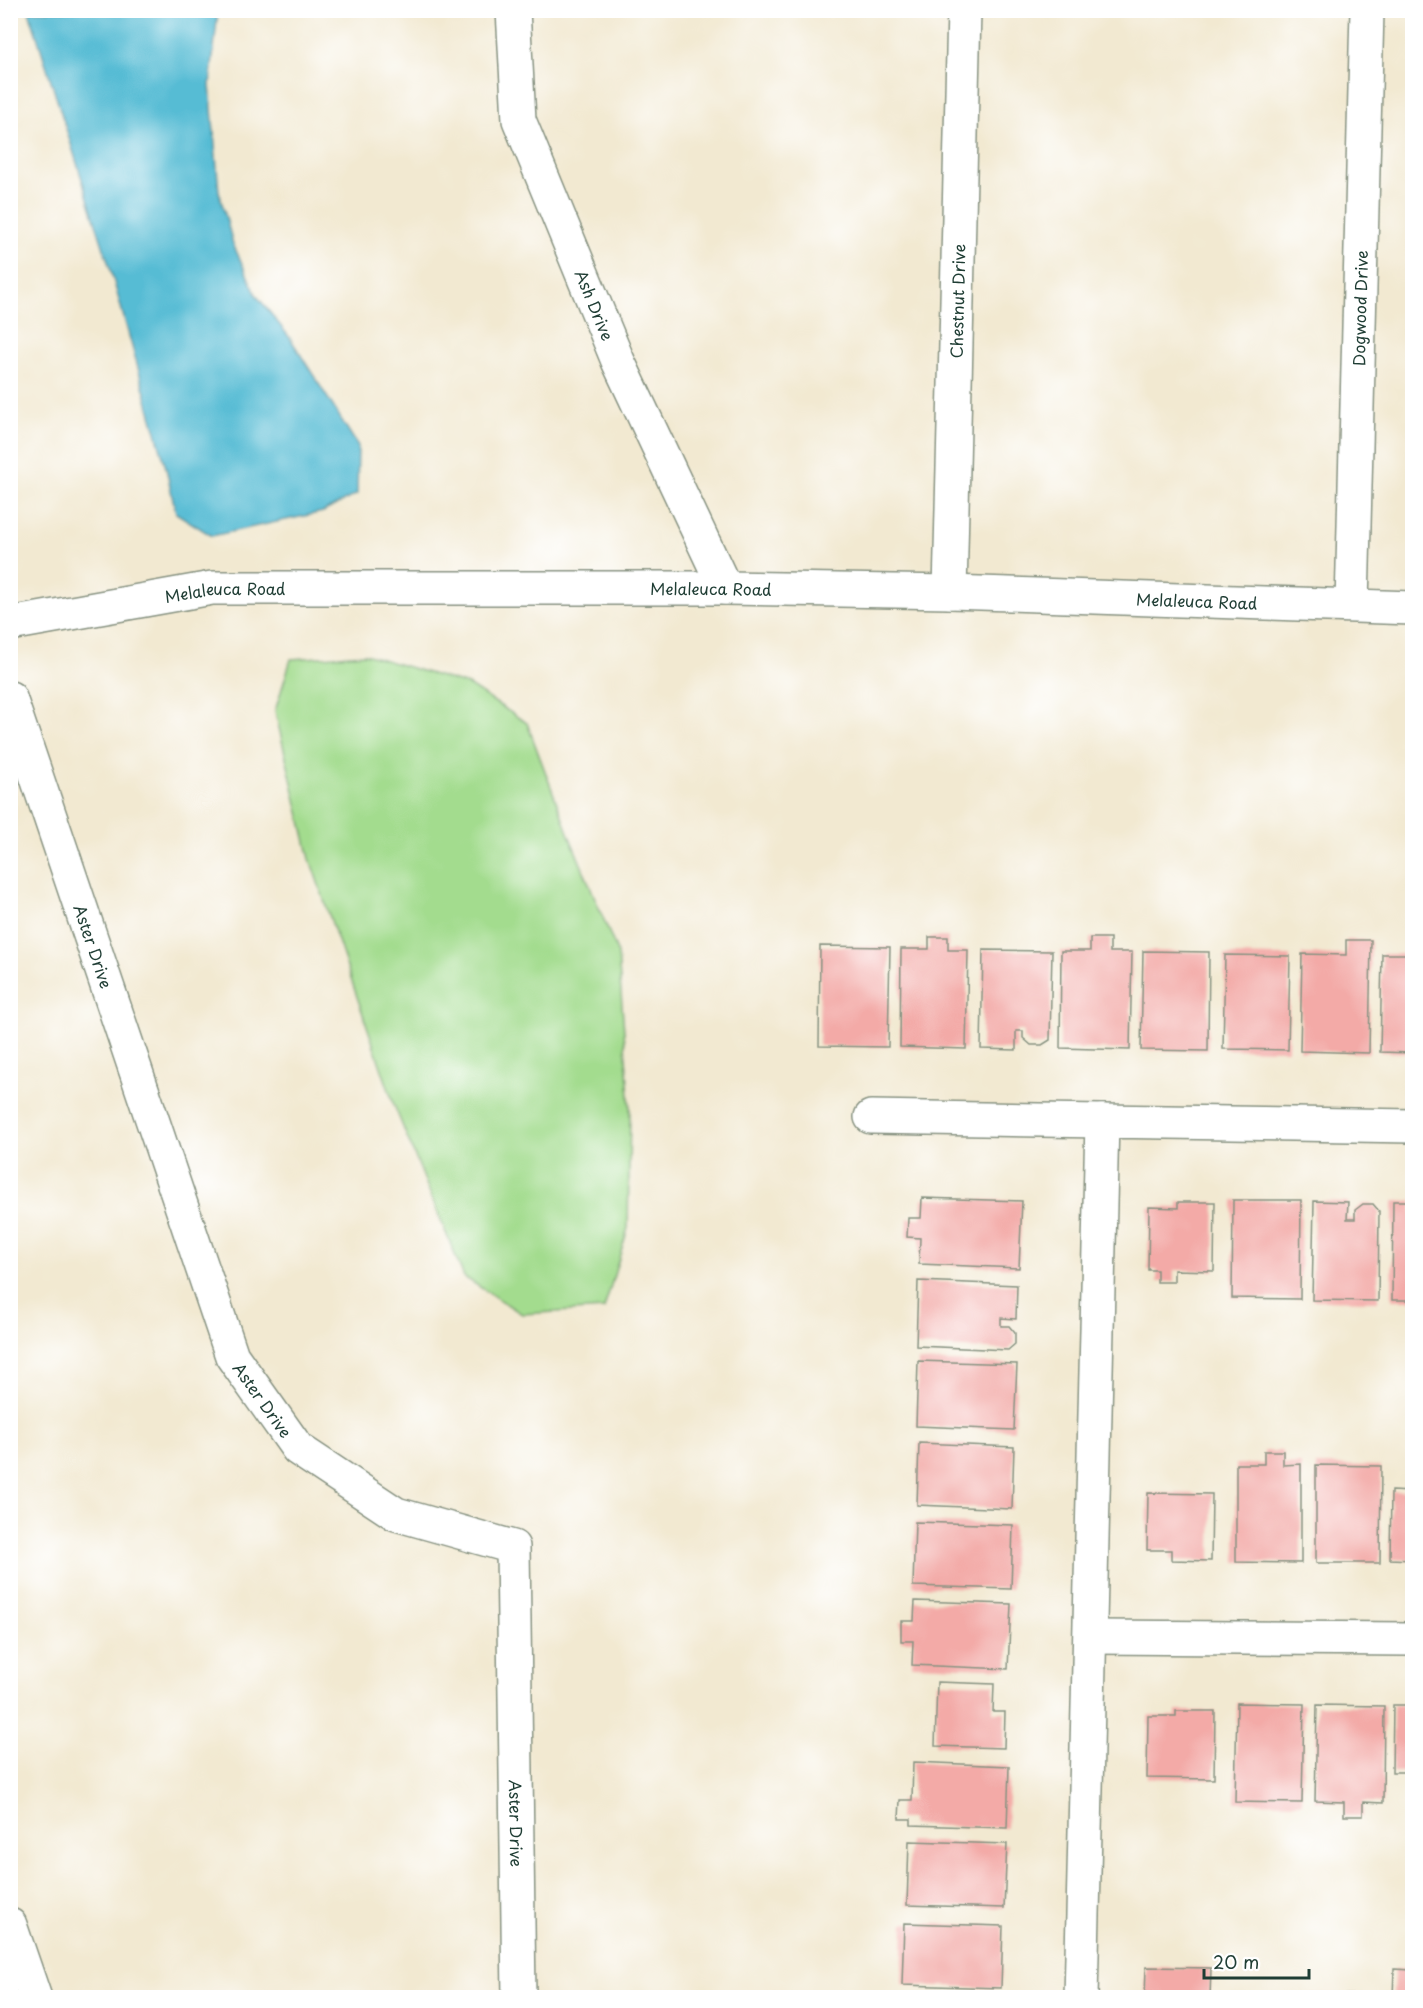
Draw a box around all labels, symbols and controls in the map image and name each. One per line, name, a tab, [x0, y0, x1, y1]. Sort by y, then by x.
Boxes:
street label: Chestnut Drive	[944, 243, 970, 359]
street label: Dogwood Drive	[1346, 250, 1373, 366]
street label: Ash Drive	[570, 266, 620, 344]
street label: Melaleuca Road	[163, 576, 286, 608]
street label: Melaleuca Road	[650, 576, 772, 601]
street label: Melaleuca Road	[1136, 586, 1258, 615]
street label: Aster Drive	[68, 901, 119, 991]
street label: Aster Drive	[228, 1357, 298, 1442]
street label: Aster Drive	[504, 1779, 529, 1867]
scale bar	[1204, 1942, 1309, 1980]
text: 20 m	[1213, 1948, 1259, 1975]

